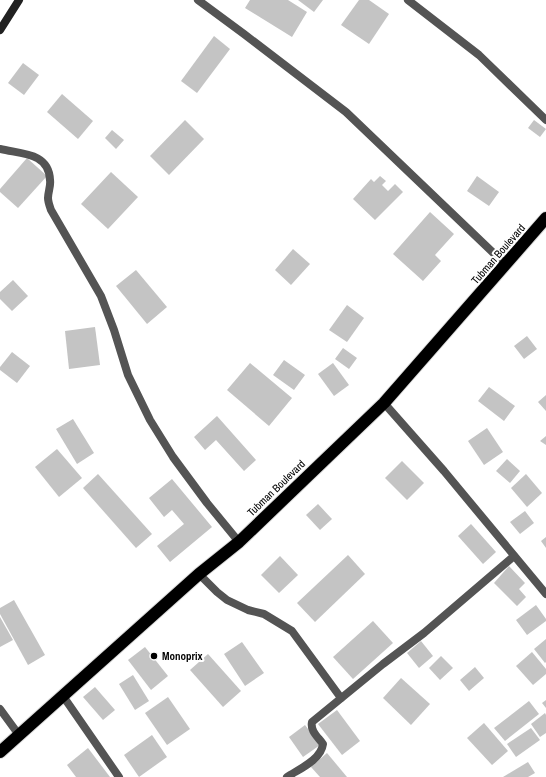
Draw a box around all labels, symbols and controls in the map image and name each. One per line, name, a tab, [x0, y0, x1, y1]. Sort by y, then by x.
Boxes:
street label: Tubman Boulevard	[468, 221, 528, 287]
street label: Tubman Boulevard	[244, 457, 308, 519]
place label: Monoprix	[162, 649, 203, 663]
marker: Monoprix	[149, 651, 159, 661]

